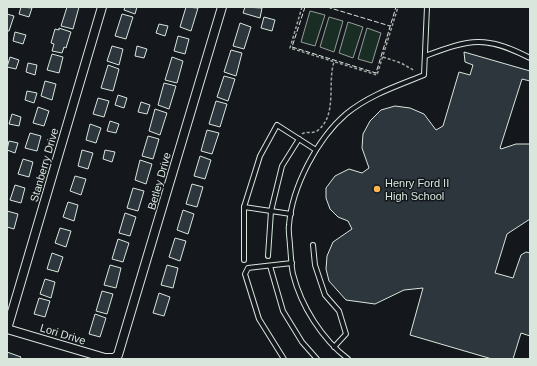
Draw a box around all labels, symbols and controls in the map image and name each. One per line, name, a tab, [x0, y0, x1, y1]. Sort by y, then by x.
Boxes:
street label: Stanberry Drive	[28, 127, 60, 203]
street label: Betley Drive	[145, 151, 173, 211]
place label: Henry Ford II High School	[385, 177, 449, 202]
marker: Henry Ford II High School	[372, 184, 382, 194]
street label: Lori Drive	[39, 321, 87, 347]

